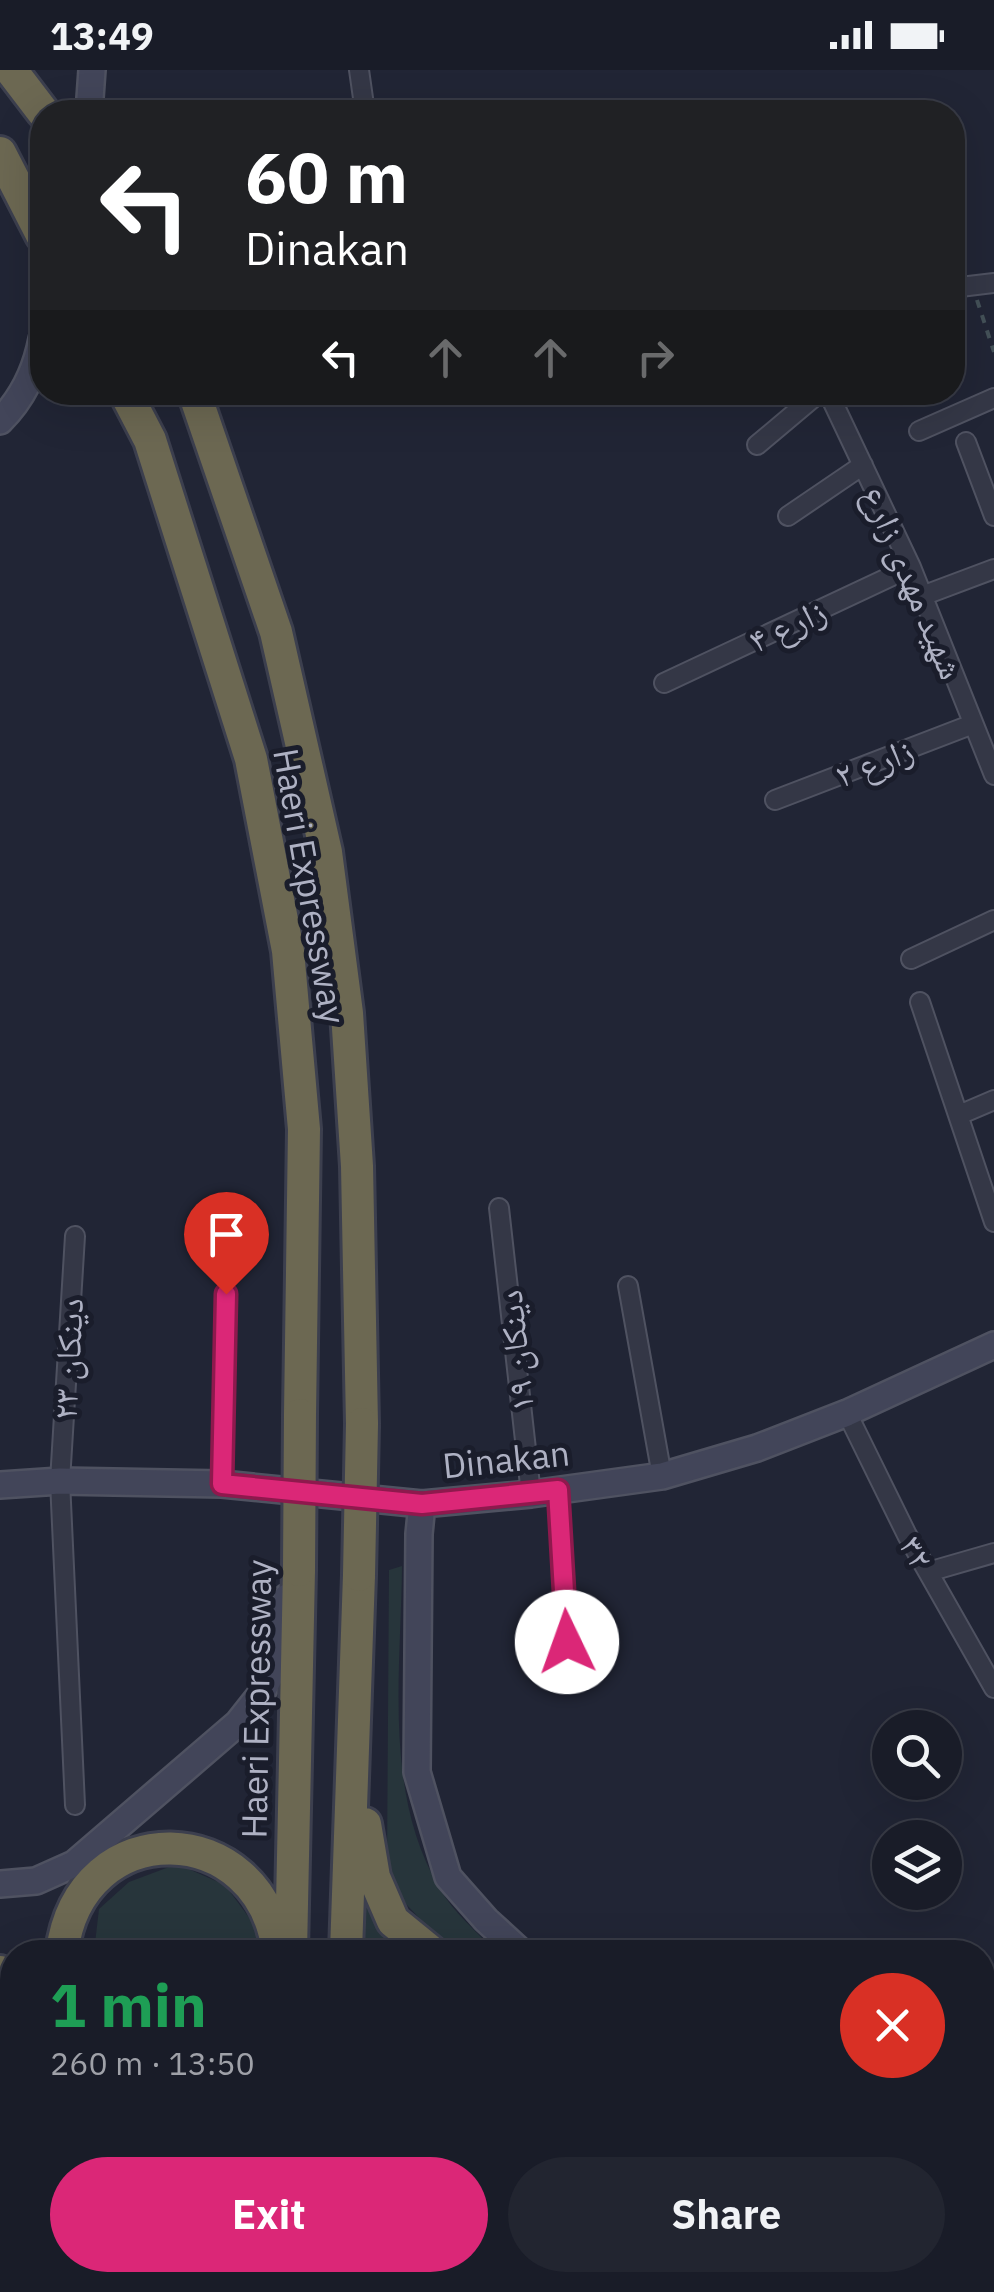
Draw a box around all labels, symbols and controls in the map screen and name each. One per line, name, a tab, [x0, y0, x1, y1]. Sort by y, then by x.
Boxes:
text: 13:49	[50, 11, 154, 60]
text: 60 m	[245, 131, 408, 222]
icon: left	[80, 140, 210, 270]
text: Dinakan	[245, 219, 409, 277]
icon: left	[313, 330, 368, 385]
icon: ahead	[418, 330, 473, 385]
icon: ahead	[523, 330, 578, 385]
icon: right	[628, 330, 683, 385]
street label: شهید مهدی زارع	[853, 478, 975, 686]
street label: ۴ زارع	[741, 587, 833, 663]
street label: ۲ زارع	[828, 726, 920, 798]
street label: Haeri Expressway	[263, 745, 357, 1027]
pin	[184, 1192, 269, 1295]
icon: arrive	[199, 1207, 254, 1262]
street label: ۱۹ دینکان	[486, 1288, 544, 1414]
street label: ۲۳ دینکان	[41, 1297, 93, 1421]
street label: Dinakan	[440, 1429, 572, 1489]
street label: ۳۲	[889, 1527, 945, 1577]
street label: Haeri Expressway	[231, 1559, 281, 1839]
position arrow	[515, 1590, 619, 1694]
map controls	[872, 1710, 962, 1910]
button: search	[872, 1710, 962, 1800]
button: layers	[872, 1820, 962, 1910]
text: 1 min	[50, 1965, 207, 2044]
button: close	[840, 1973, 945, 2078]
text: 260 m · 13:50	[50, 2042, 255, 2084]
button: Exit	[50, 2157, 488, 2272]
button: Share	[508, 2157, 945, 2272]

